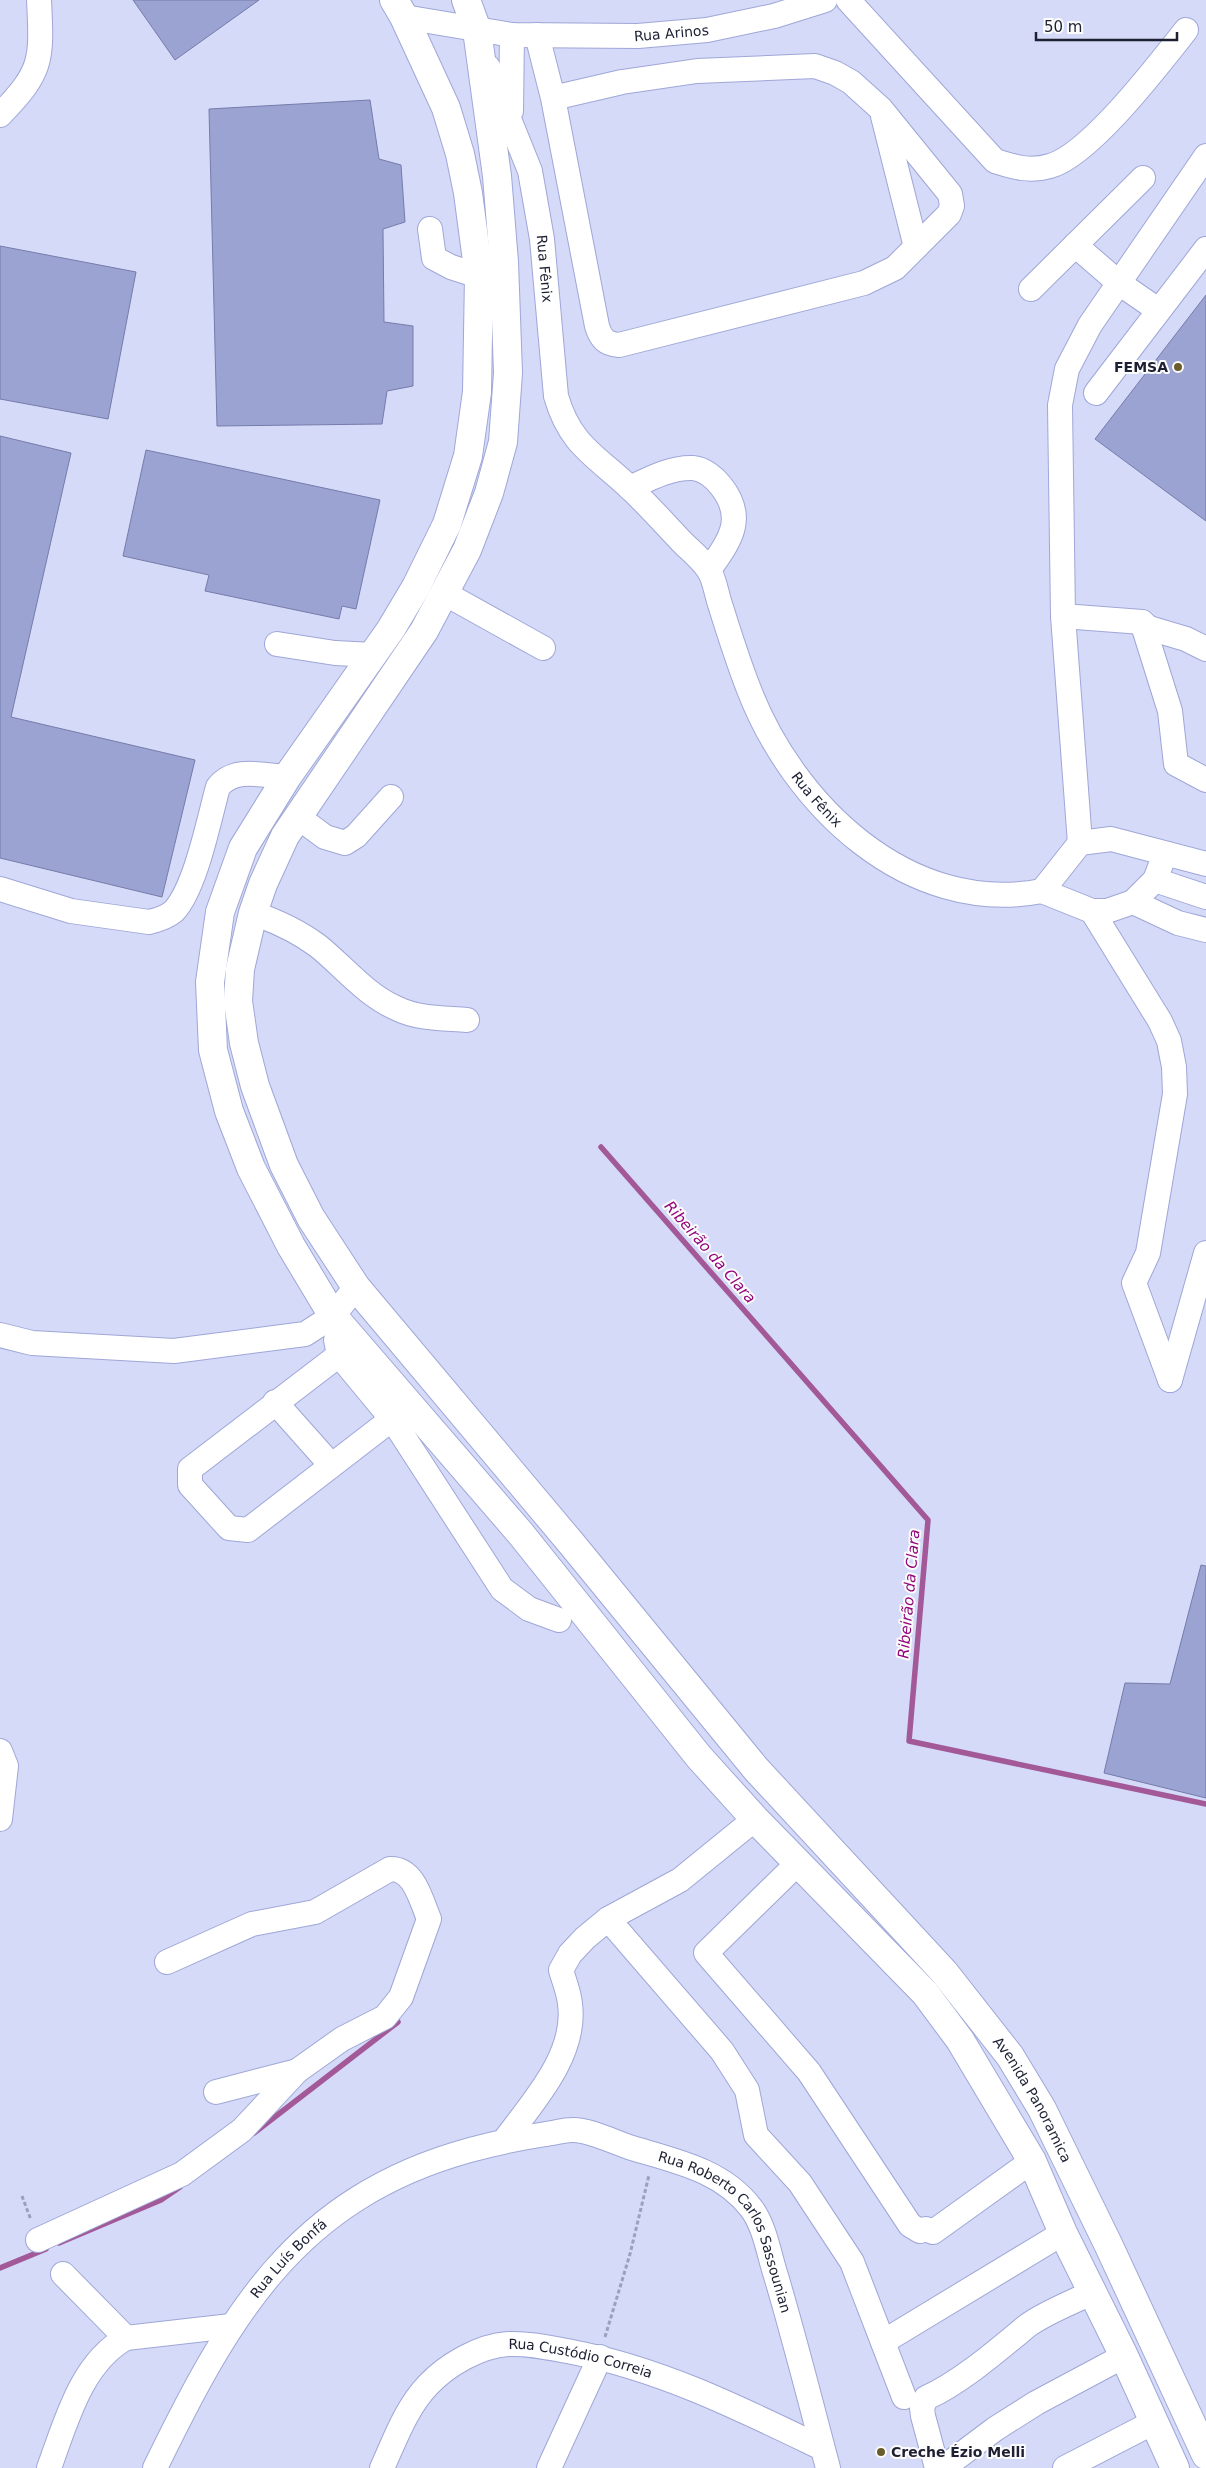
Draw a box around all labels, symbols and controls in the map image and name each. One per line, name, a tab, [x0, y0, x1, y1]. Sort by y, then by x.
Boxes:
scale bar	[1036, 10, 1177, 42]
text: 50 m	[1044, 18, 1082, 36]
street label: Rua Arinos	[633, 22, 709, 44]
street label: Rua Fênix	[534, 234, 556, 303]
place label: FEMSA	[1114, 359, 1168, 375]
marker: FEMSA	[1172, 361, 1184, 373]
street label: Rua Fênix	[788, 769, 845, 830]
water label: Ribeirão da Clara	[661, 1197, 759, 1307]
water label: Ribeirão da Clara	[894, 1529, 924, 1659]
street label: Avenida Panoramica	[990, 2034, 1075, 2165]
street label: Rua Roberto Carlos Sassounian	[657, 2148, 794, 2315]
street label: Rua Luís Bonfá	[247, 2215, 330, 2301]
street label: Rua Custódio Correia	[508, 2336, 655, 2381]
place label: Creche Ézio Melli	[891, 2444, 1025, 2460]
marker: Creche Ézio Melli	[875, 2446, 887, 2458]

